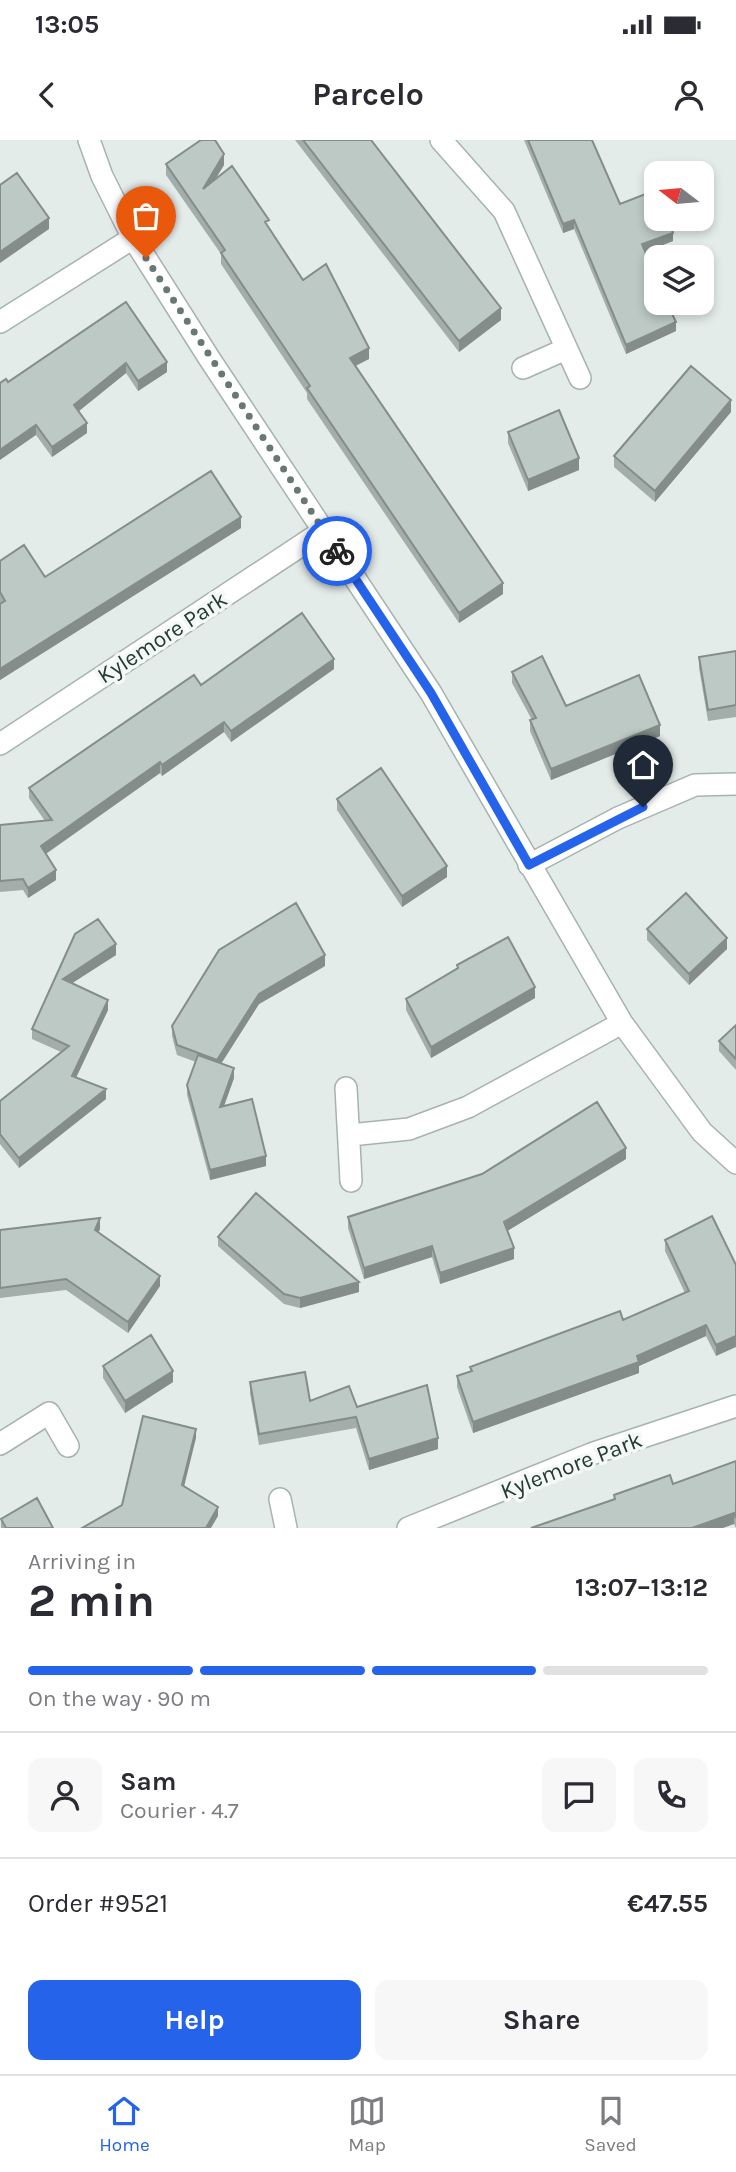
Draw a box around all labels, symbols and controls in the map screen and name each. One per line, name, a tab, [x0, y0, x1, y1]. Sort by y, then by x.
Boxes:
text: 13:05	[35, 9, 99, 40]
icon: back	[28, 76, 66, 114]
text: Parcelo	[312, 76, 424, 113]
icon: person	[670, 76, 708, 114]
north arrow	[644, 161, 714, 231]
map controls	[644, 161, 714, 315]
pin	[116, 186, 176, 258]
icon: bag	[127, 197, 165, 235]
button: layers	[644, 245, 714, 315]
courier	[302, 516, 372, 586]
icon: bike	[318, 532, 356, 570]
street label: Kylemore Park	[92, 585, 232, 689]
pin	[613, 735, 673, 807]
icon: home	[624, 746, 662, 784]
street label: Kylemore Park	[497, 1426, 646, 1505]
text: Arriving in	[28, 1548, 136, 1575]
text: 13:07–13:12	[575, 1572, 708, 1603]
text: 2 min	[28, 1574, 155, 1628]
text: On the way · 90 m	[28, 1685, 211, 1712]
button: person	[28, 1758, 102, 1832]
button: chat	[542, 1758, 616, 1832]
button: phone	[634, 1758, 708, 1832]
text: Sam	[120, 1766, 176, 1797]
text: Courier · 4.7	[120, 1797, 239, 1824]
text: Order #9521	[28, 1888, 168, 1919]
text: €47.55	[627, 1888, 708, 1919]
button: Help	[28, 1980, 361, 2060]
button: Share	[375, 1980, 708, 2060]
tab: Home	[99, 2092, 150, 2156]
tab: Map	[348, 2092, 386, 2156]
tab: Saved	[584, 2092, 637, 2156]

